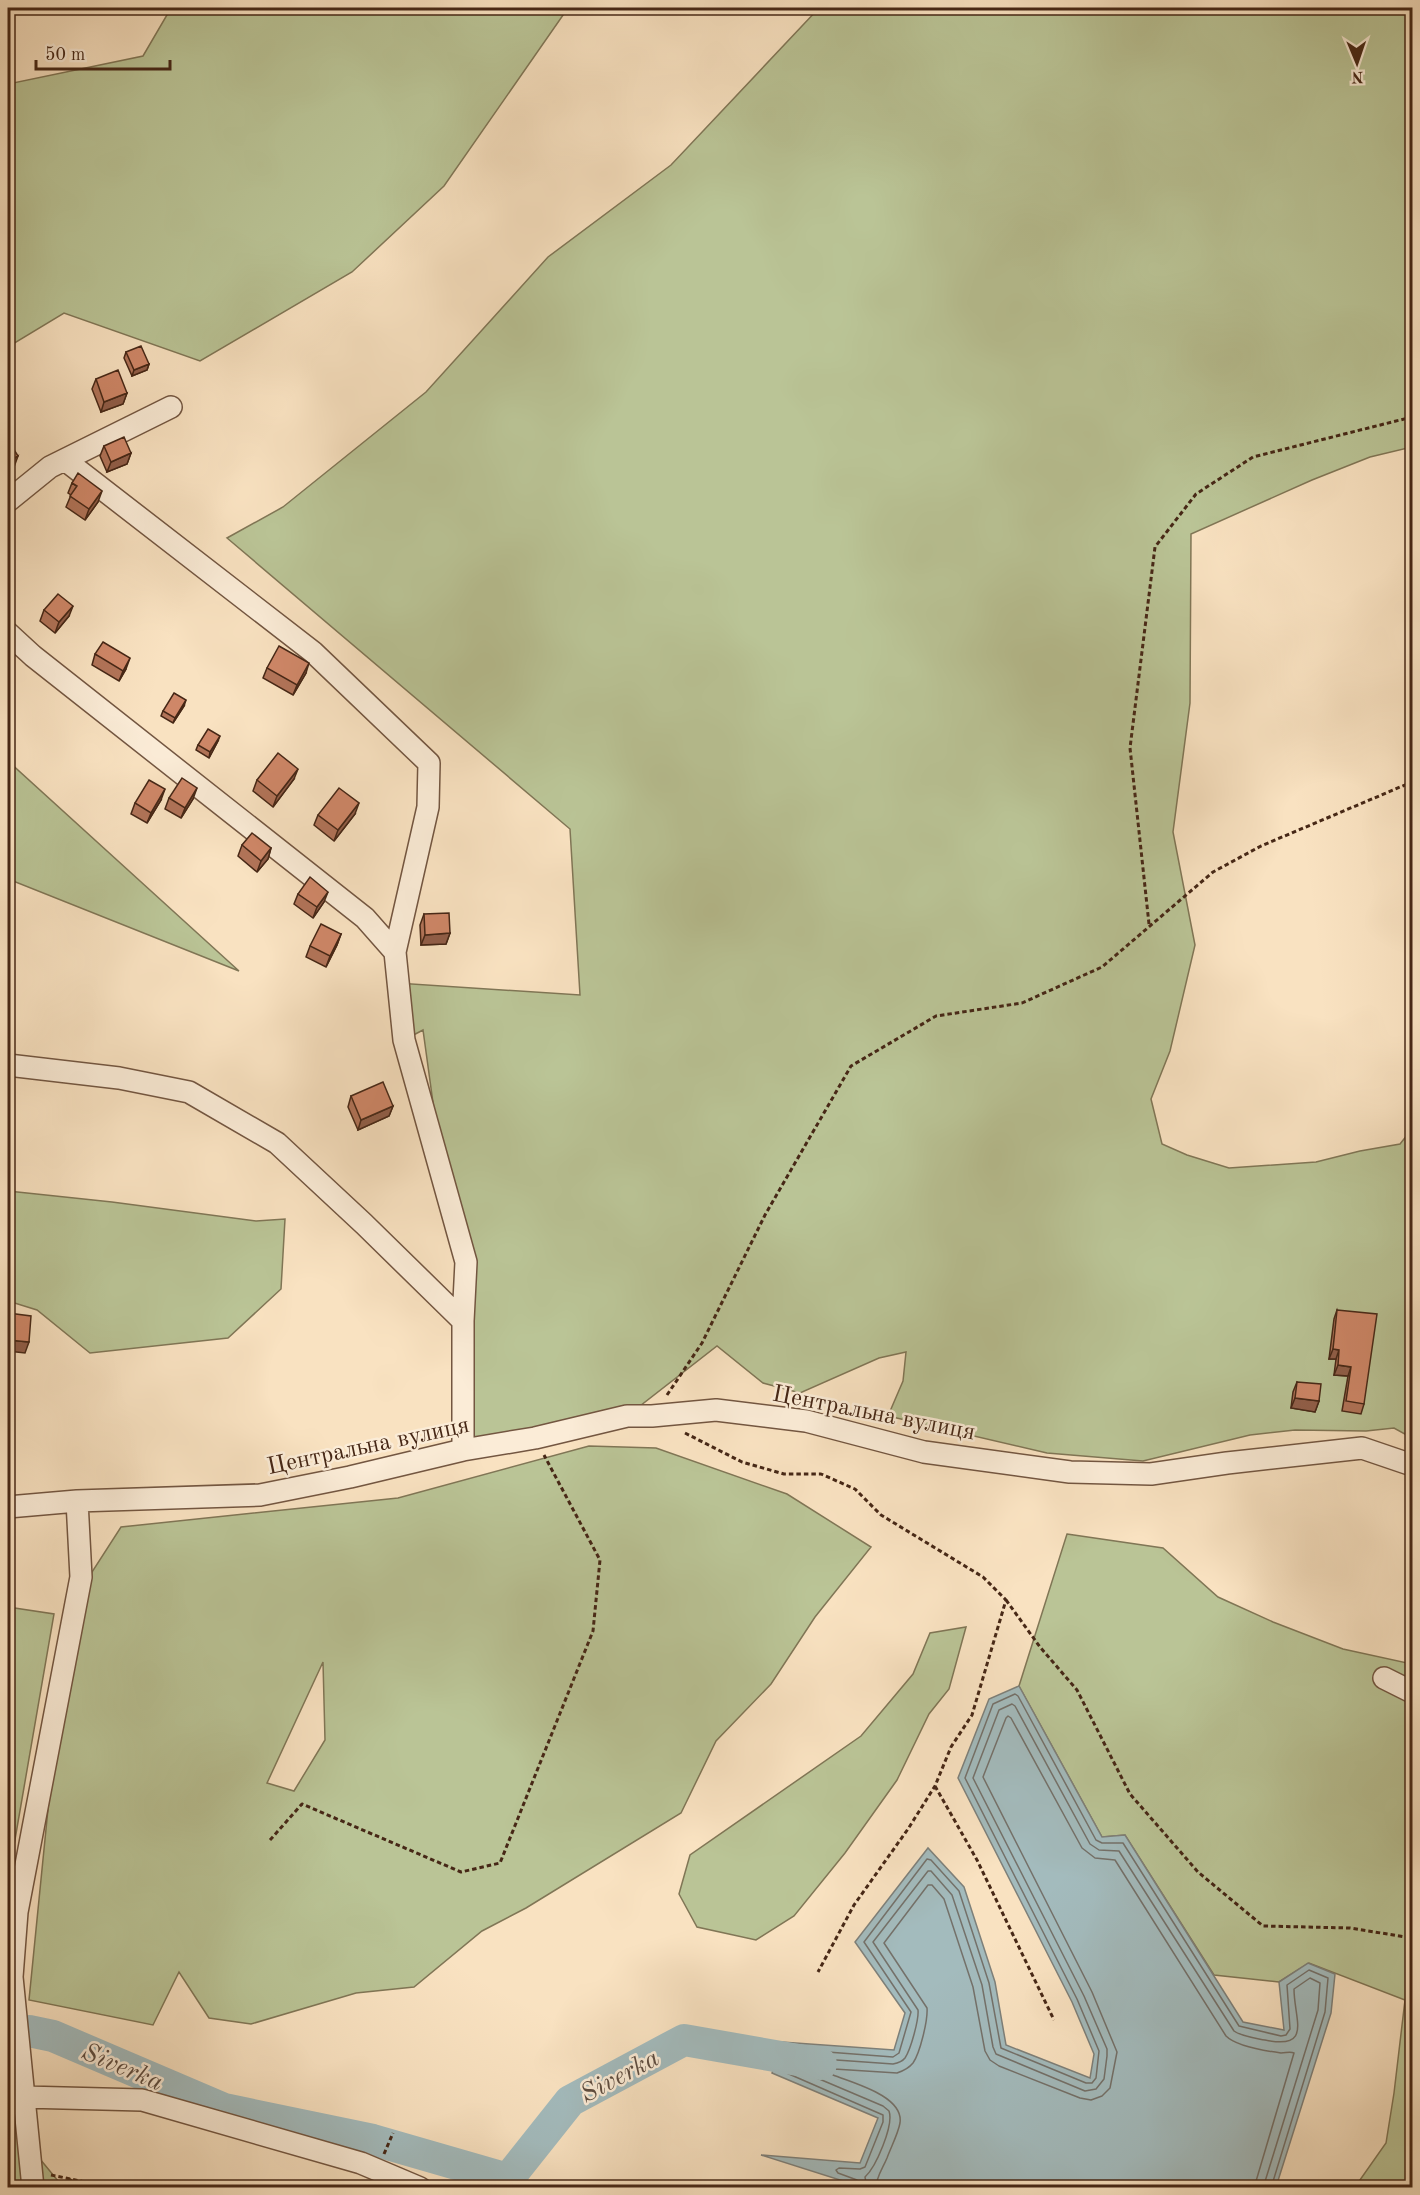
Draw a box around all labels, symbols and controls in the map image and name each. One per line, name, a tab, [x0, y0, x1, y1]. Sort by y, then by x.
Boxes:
scale bar	[36, 33, 170, 71]
north arrow	[1327, 33, 1387, 93]
text: 50 m	[45, 46, 85, 64]
text: N	[1350, 68, 1364, 84]
street label: Центральна вулиця	[770, 1383, 977, 1445]
street label: Центральна вулиця	[265, 1414, 472, 1480]
water label: Siverka	[78, 2039, 167, 2097]
water label: Siverka	[576, 2045, 664, 2108]

